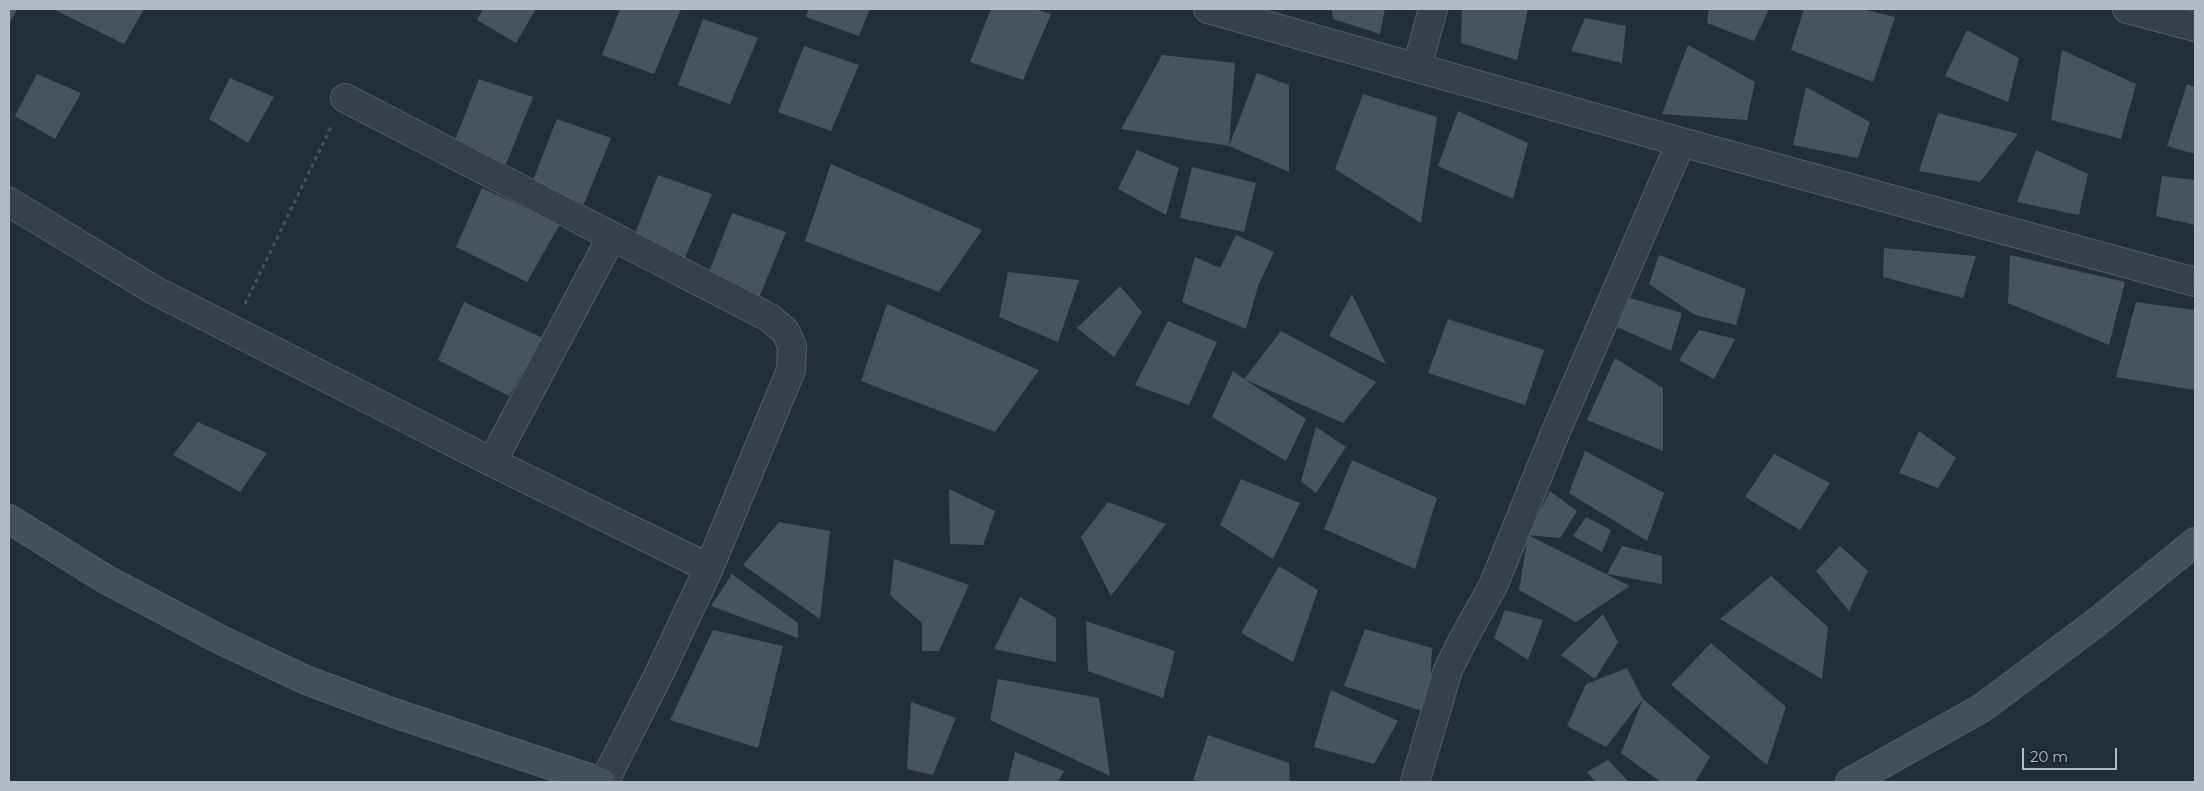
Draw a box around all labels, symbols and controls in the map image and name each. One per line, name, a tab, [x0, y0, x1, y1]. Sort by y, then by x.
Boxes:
scale bar	[2024, 738, 2119, 770]
text: 20 m	[2030, 747, 2068, 766]

